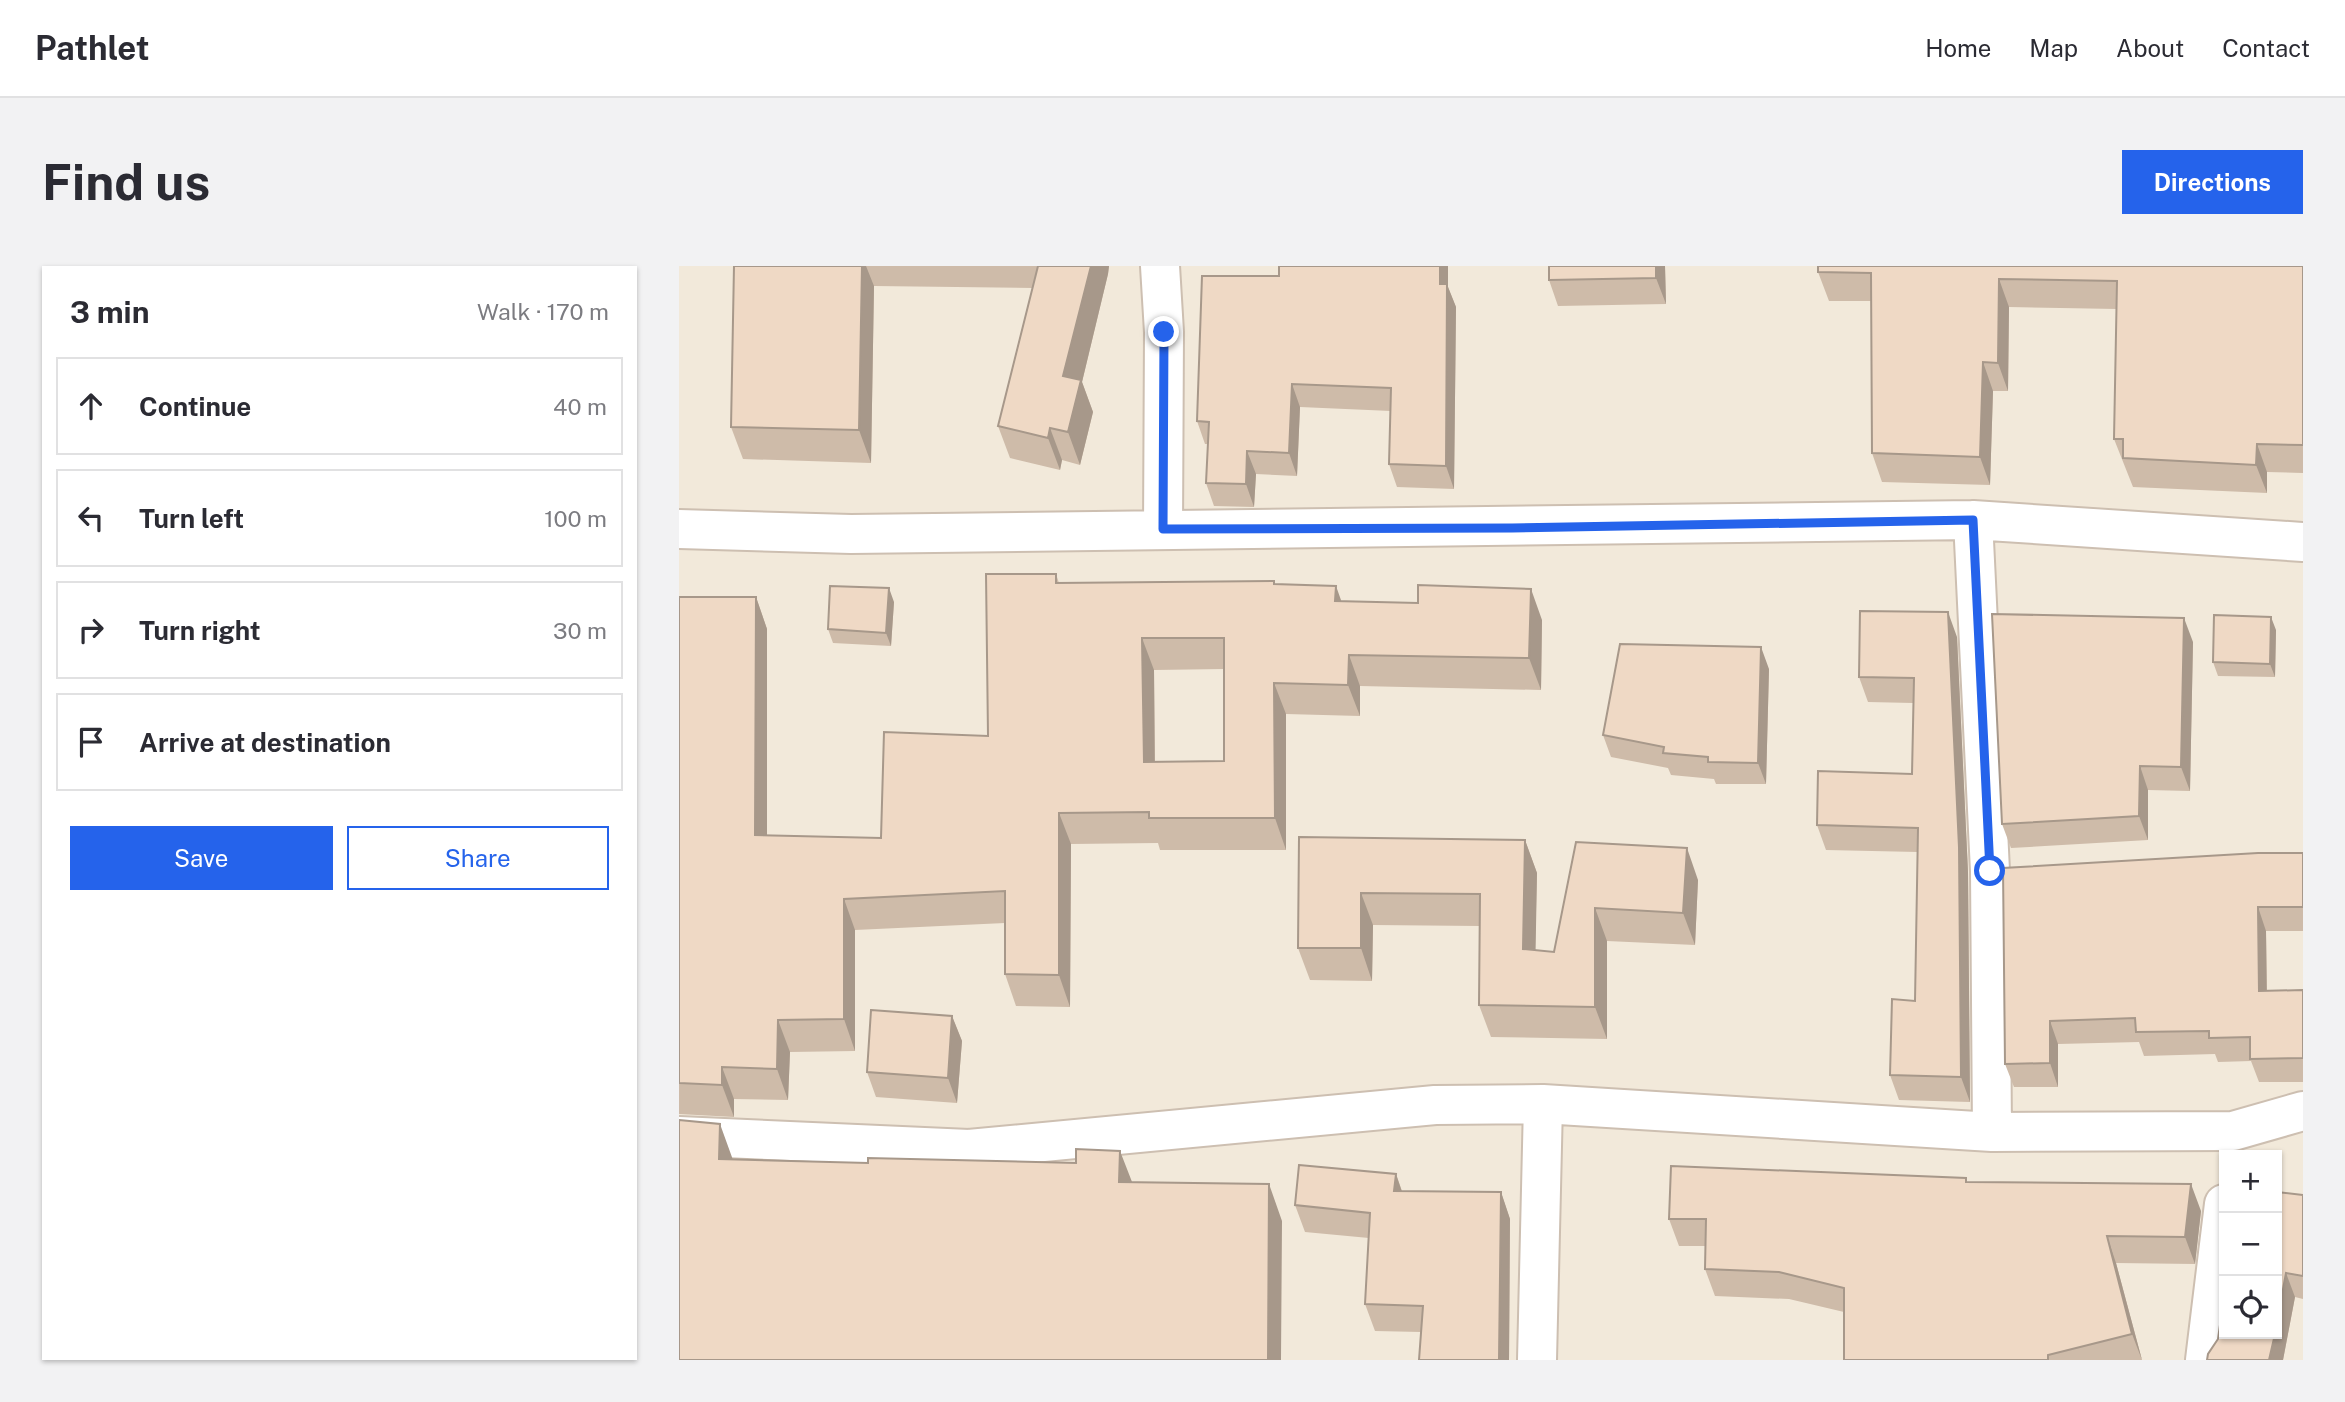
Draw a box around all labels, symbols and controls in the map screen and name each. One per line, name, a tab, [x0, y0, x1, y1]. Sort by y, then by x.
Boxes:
text: Pathlet	[35, 29, 150, 67]
text: Home	[1925, 34, 1991, 62]
text: Map	[2029, 34, 2078, 62]
text: About	[2116, 34, 2184, 62]
text: Contact	[2222, 34, 2310, 62]
button: Directions	[2122, 150, 2303, 214]
text: Find us	[42, 153, 210, 211]
text: 3 min	[70, 294, 149, 330]
text: Walk · 170 m	[477, 298, 609, 325]
route end	[1148, 316, 1179, 347]
icon: ahead	[72, 387, 110, 425]
text: Continue	[139, 391, 251, 422]
text: 40 m	[553, 393, 607, 420]
icon: left	[72, 499, 110, 537]
text: Turn left	[139, 503, 244, 534]
text: 100 m	[544, 505, 607, 532]
icon: right	[72, 611, 110, 649]
text: Turn right	[139, 615, 261, 646]
text: 30 m	[553, 617, 607, 644]
icon: arrive	[72, 723, 110, 761]
text: Arrive at destination	[139, 727, 391, 758]
button: Save	[70, 826, 333, 890]
button: Share	[347, 826, 609, 890]
route start	[1974, 855, 2005, 886]
map controls	[2219, 1150, 2282, 1339]
button: +	[2219, 1150, 2282, 1213]
button: −	[2219, 1213, 2282, 1276]
button: locate	[2219, 1276, 2282, 1339]

